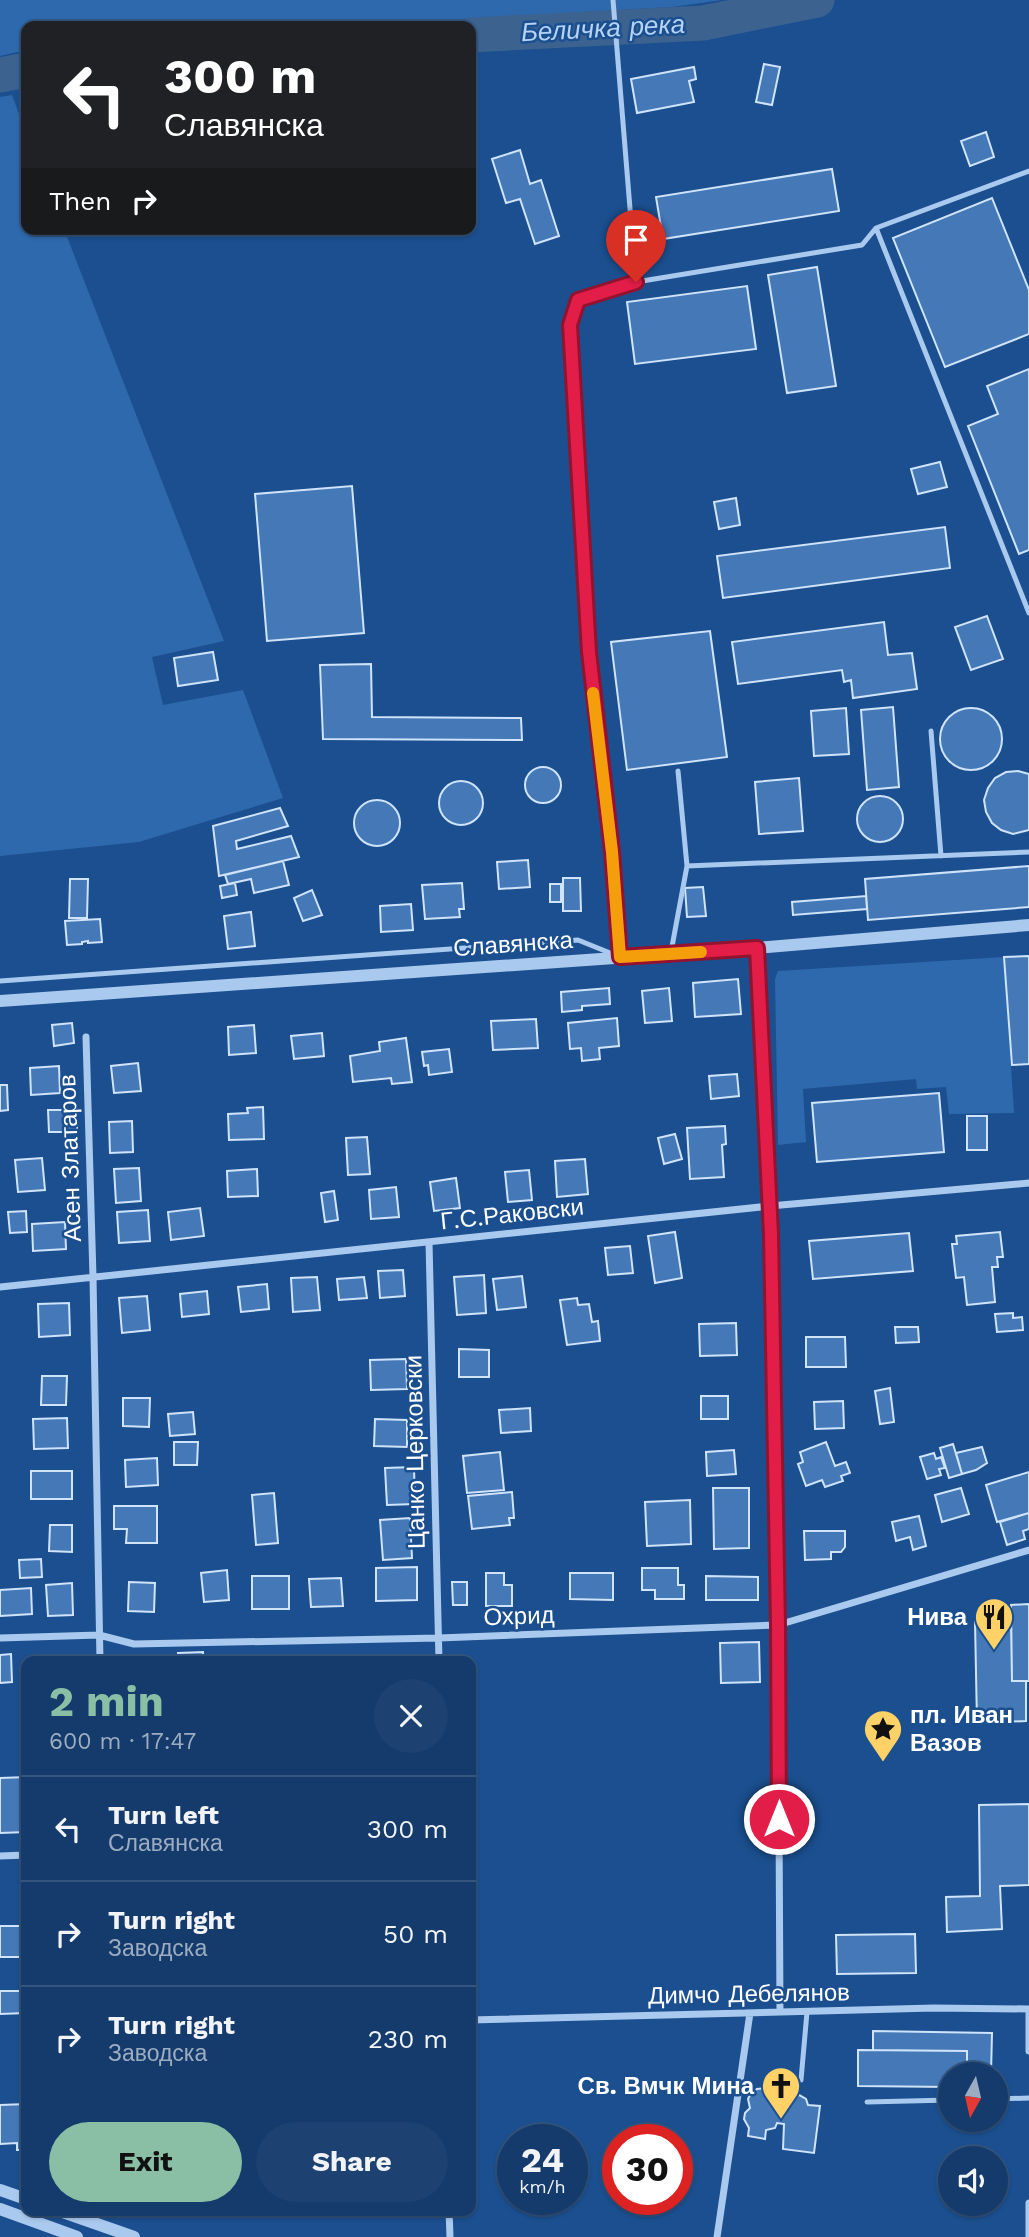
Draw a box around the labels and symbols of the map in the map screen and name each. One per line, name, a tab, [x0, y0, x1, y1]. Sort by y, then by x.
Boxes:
water label: Беличка река	[520, 9, 686, 47]
pin	[606, 210, 666, 282]
street label: Славянска	[452, 926, 574, 962]
street label: Асен Златаров	[53, 1074, 87, 1242]
street label: Г.С.Раковски	[439, 1193, 585, 1235]
street label: Цанко Церковски	[399, 1355, 431, 1549]
restaurant icon: Нива	[973, 1596, 1015, 1651]
street label: Охрид	[483, 1601, 555, 1631]
place label: Нива	[907, 1603, 968, 1631]
place label: пл. Иван Вазов	[910, 1701, 1013, 1757]
place icon: пл. Иван Вазов	[862, 1708, 904, 1763]
position arrow	[742, 1782, 816, 1856]
street label: Димчо Дебелянов	[648, 1978, 850, 2010]
north arrow	[938, 2062, 1008, 2132]
church icon: Св. Вмчк Мина	[760, 2065, 802, 2120]
place label: Св. Вмчк Мина	[578, 2072, 755, 2100]
speed limit sign: 30	[602, 2124, 693, 2215]

